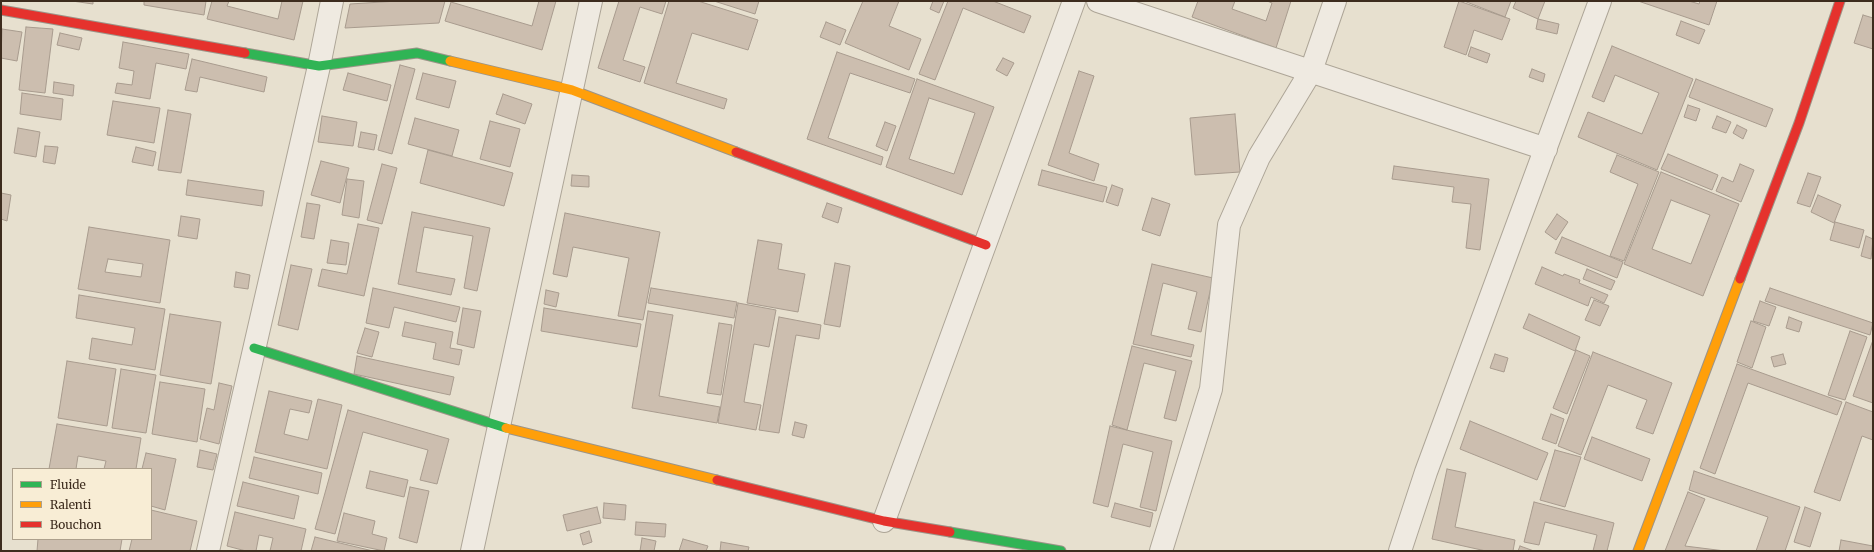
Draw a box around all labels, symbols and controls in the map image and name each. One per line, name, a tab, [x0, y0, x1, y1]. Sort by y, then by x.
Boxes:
legend	[12, 468, 152, 540]
text: Fluide	[50, 477, 86, 492]
text: Ralenti	[50, 497, 91, 512]
text: Bouchon	[50, 517, 102, 532]

